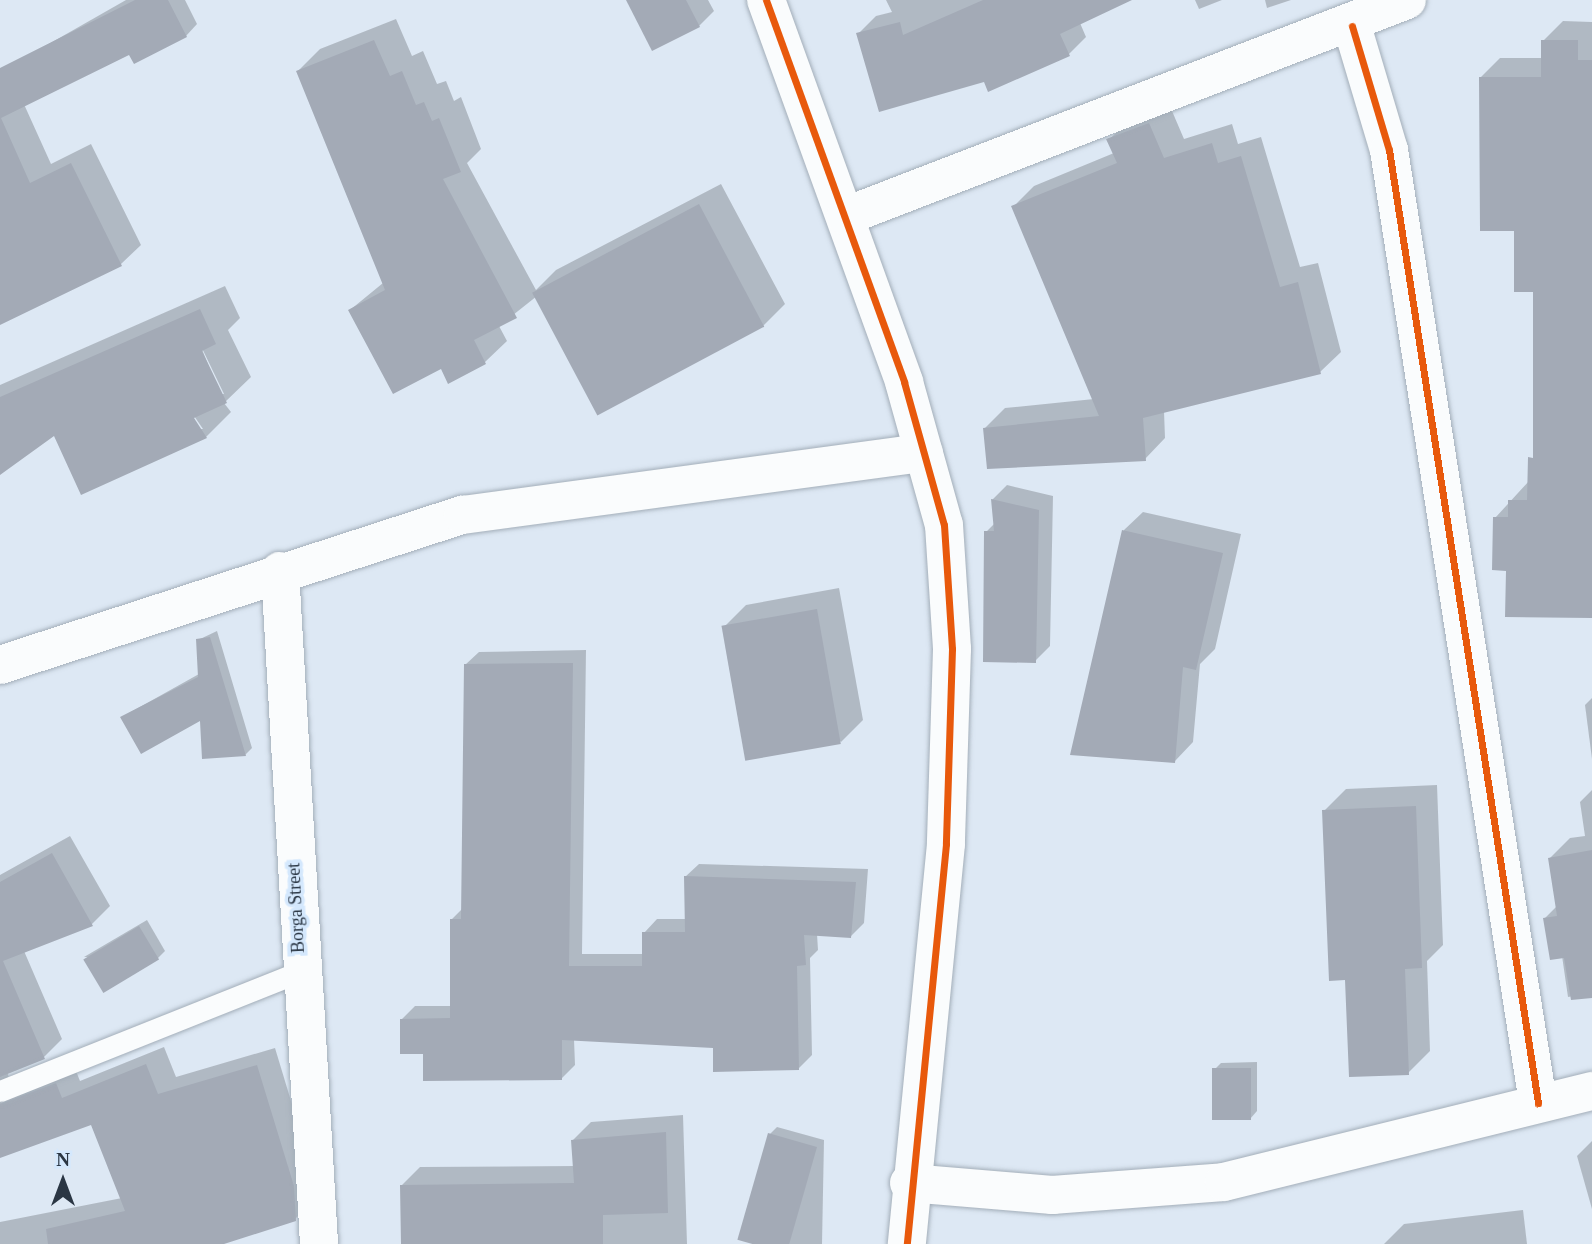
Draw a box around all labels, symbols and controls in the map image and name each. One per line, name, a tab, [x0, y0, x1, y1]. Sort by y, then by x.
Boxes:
street label: Borga Street	[283, 862, 309, 954]
north arrow	[28, 1146, 98, 1216]
text: N	[56, 1149, 70, 1170]

